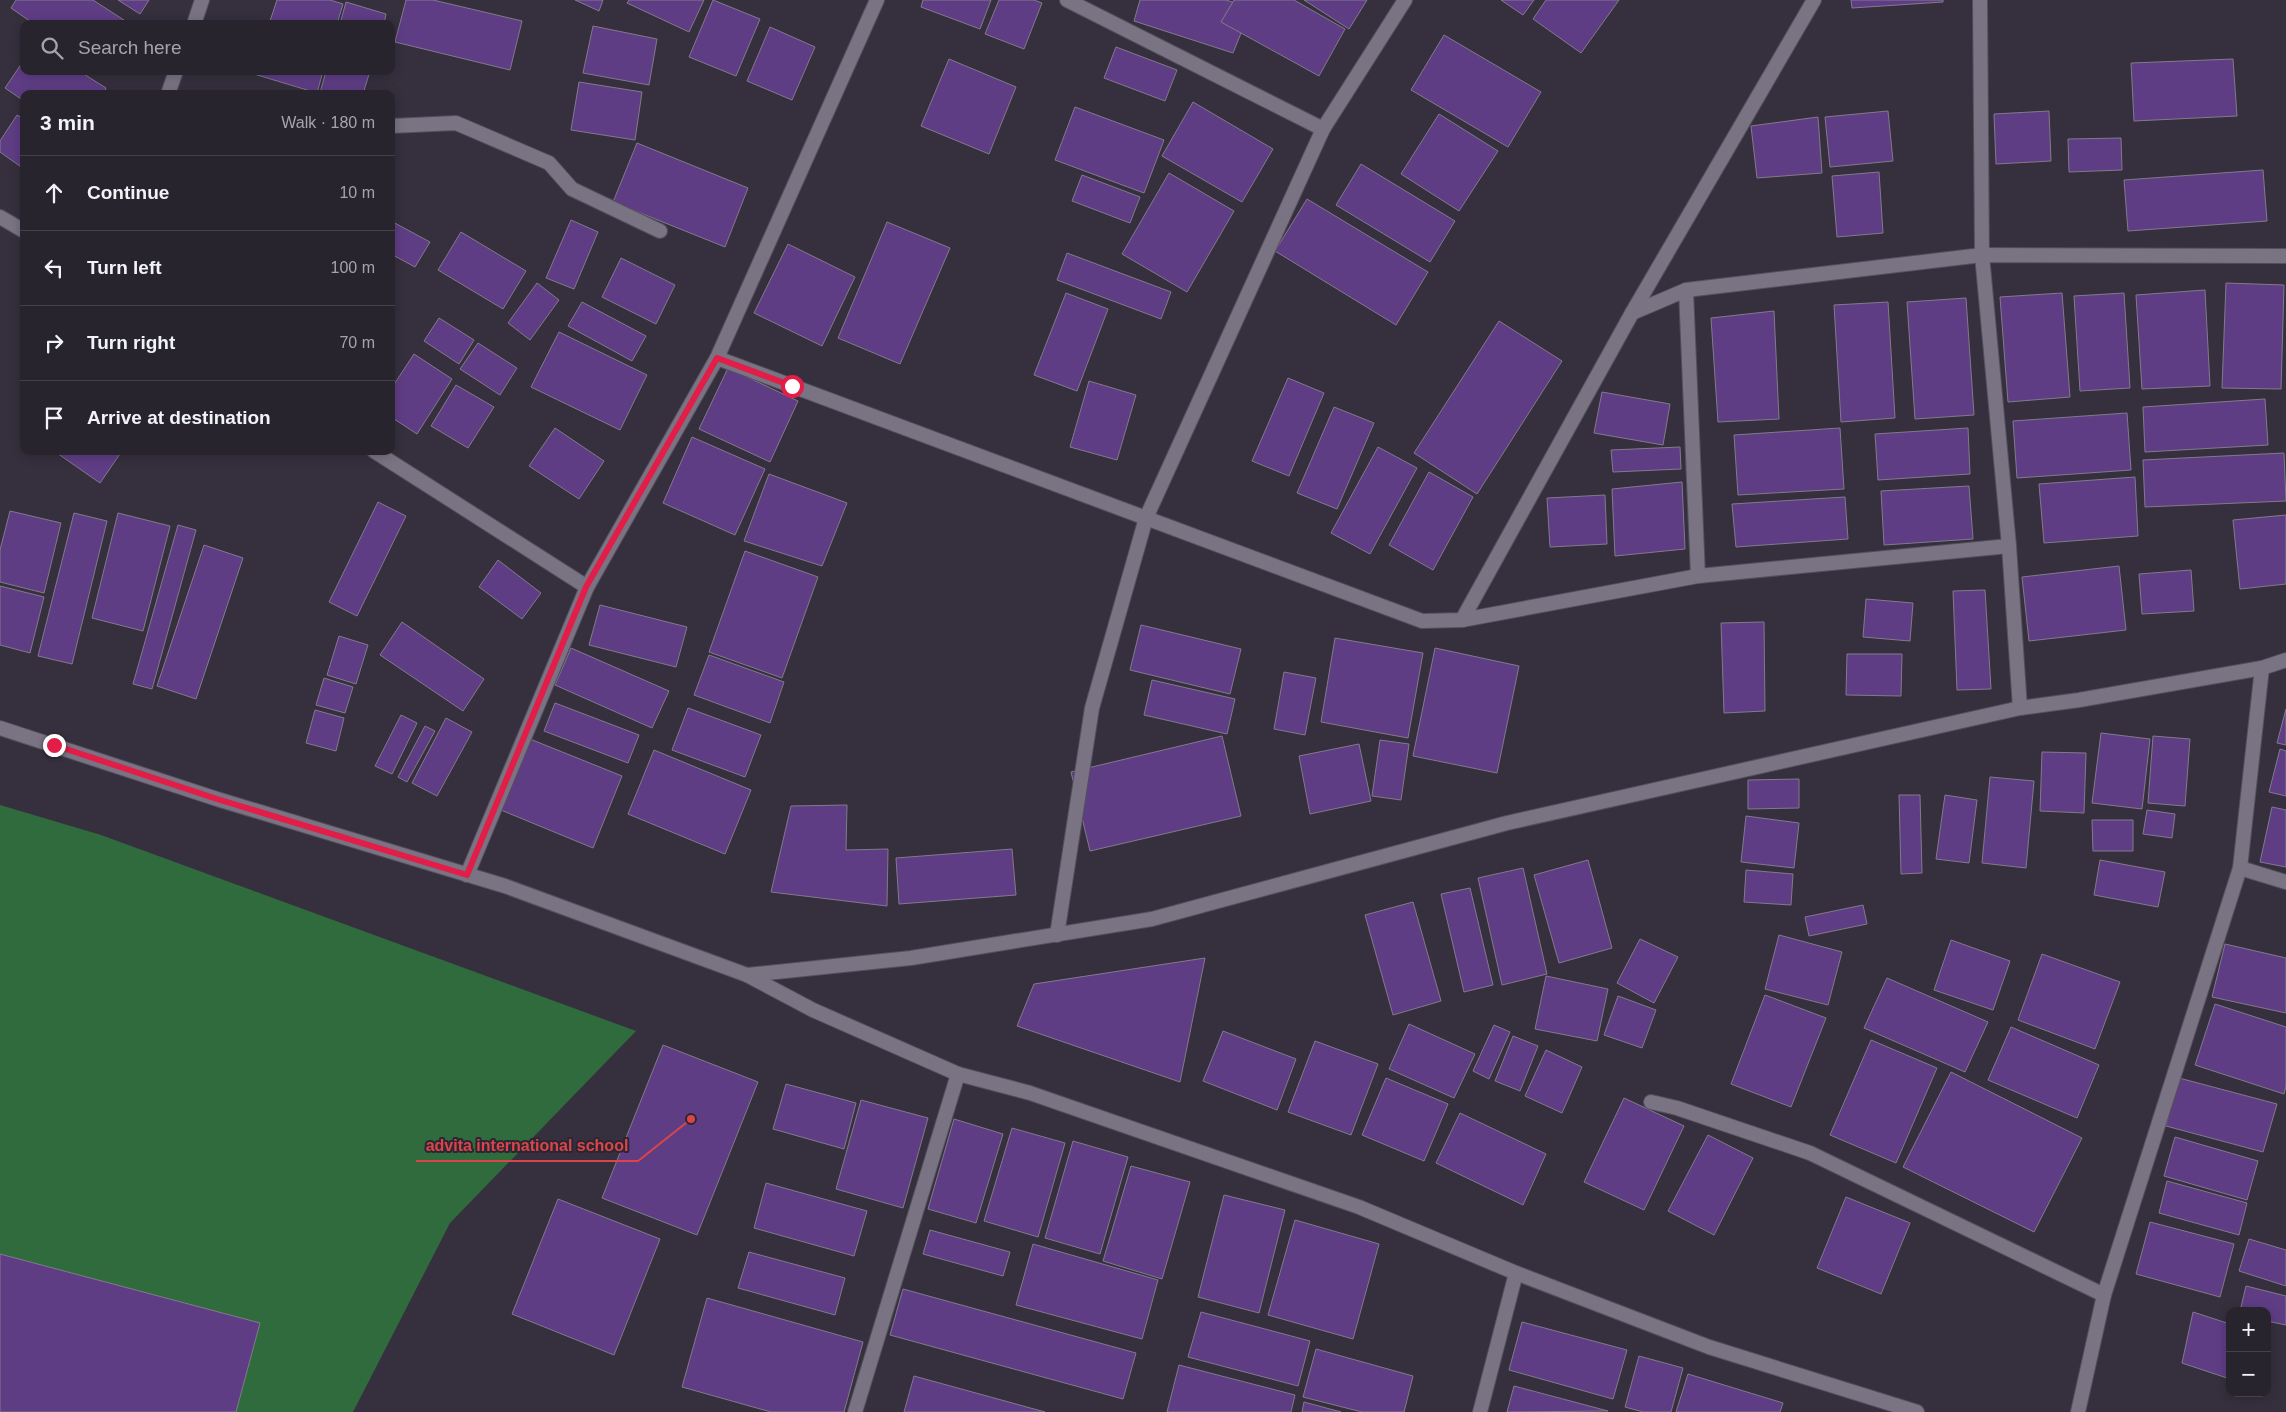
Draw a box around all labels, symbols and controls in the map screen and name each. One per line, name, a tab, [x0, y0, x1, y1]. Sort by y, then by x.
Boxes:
search box	[20, 20, 395, 75]
icon: search	[38, 34, 66, 62]
text: Search here	[78, 37, 182, 58]
text: 3 min	[40, 111, 95, 134]
text: Walk · 180 m	[281, 114, 375, 131]
icon: ahead	[40, 179, 68, 207]
text: Continue	[87, 182, 169, 203]
text: 10 m	[339, 184, 375, 201]
icon: left	[40, 254, 68, 282]
text: Turn left	[87, 257, 162, 278]
text: 100 m	[331, 259, 375, 276]
icon: right	[40, 329, 68, 357]
text: Turn right	[87, 332, 175, 353]
text: 70 m	[339, 334, 375, 351]
route start	[781, 375, 804, 398]
icon: arrive	[40, 404, 68, 432]
text: Arrive at destination	[87, 407, 271, 428]
route end	[43, 734, 66, 757]
callout: advita international school	[416, 1130, 638, 1161]
text: advita international school	[426, 1137, 628, 1154]
map controls	[2226, 1307, 2271, 1397]
button: +	[2226, 1307, 2271, 1352]
button: −	[2226, 1352, 2271, 1397]

